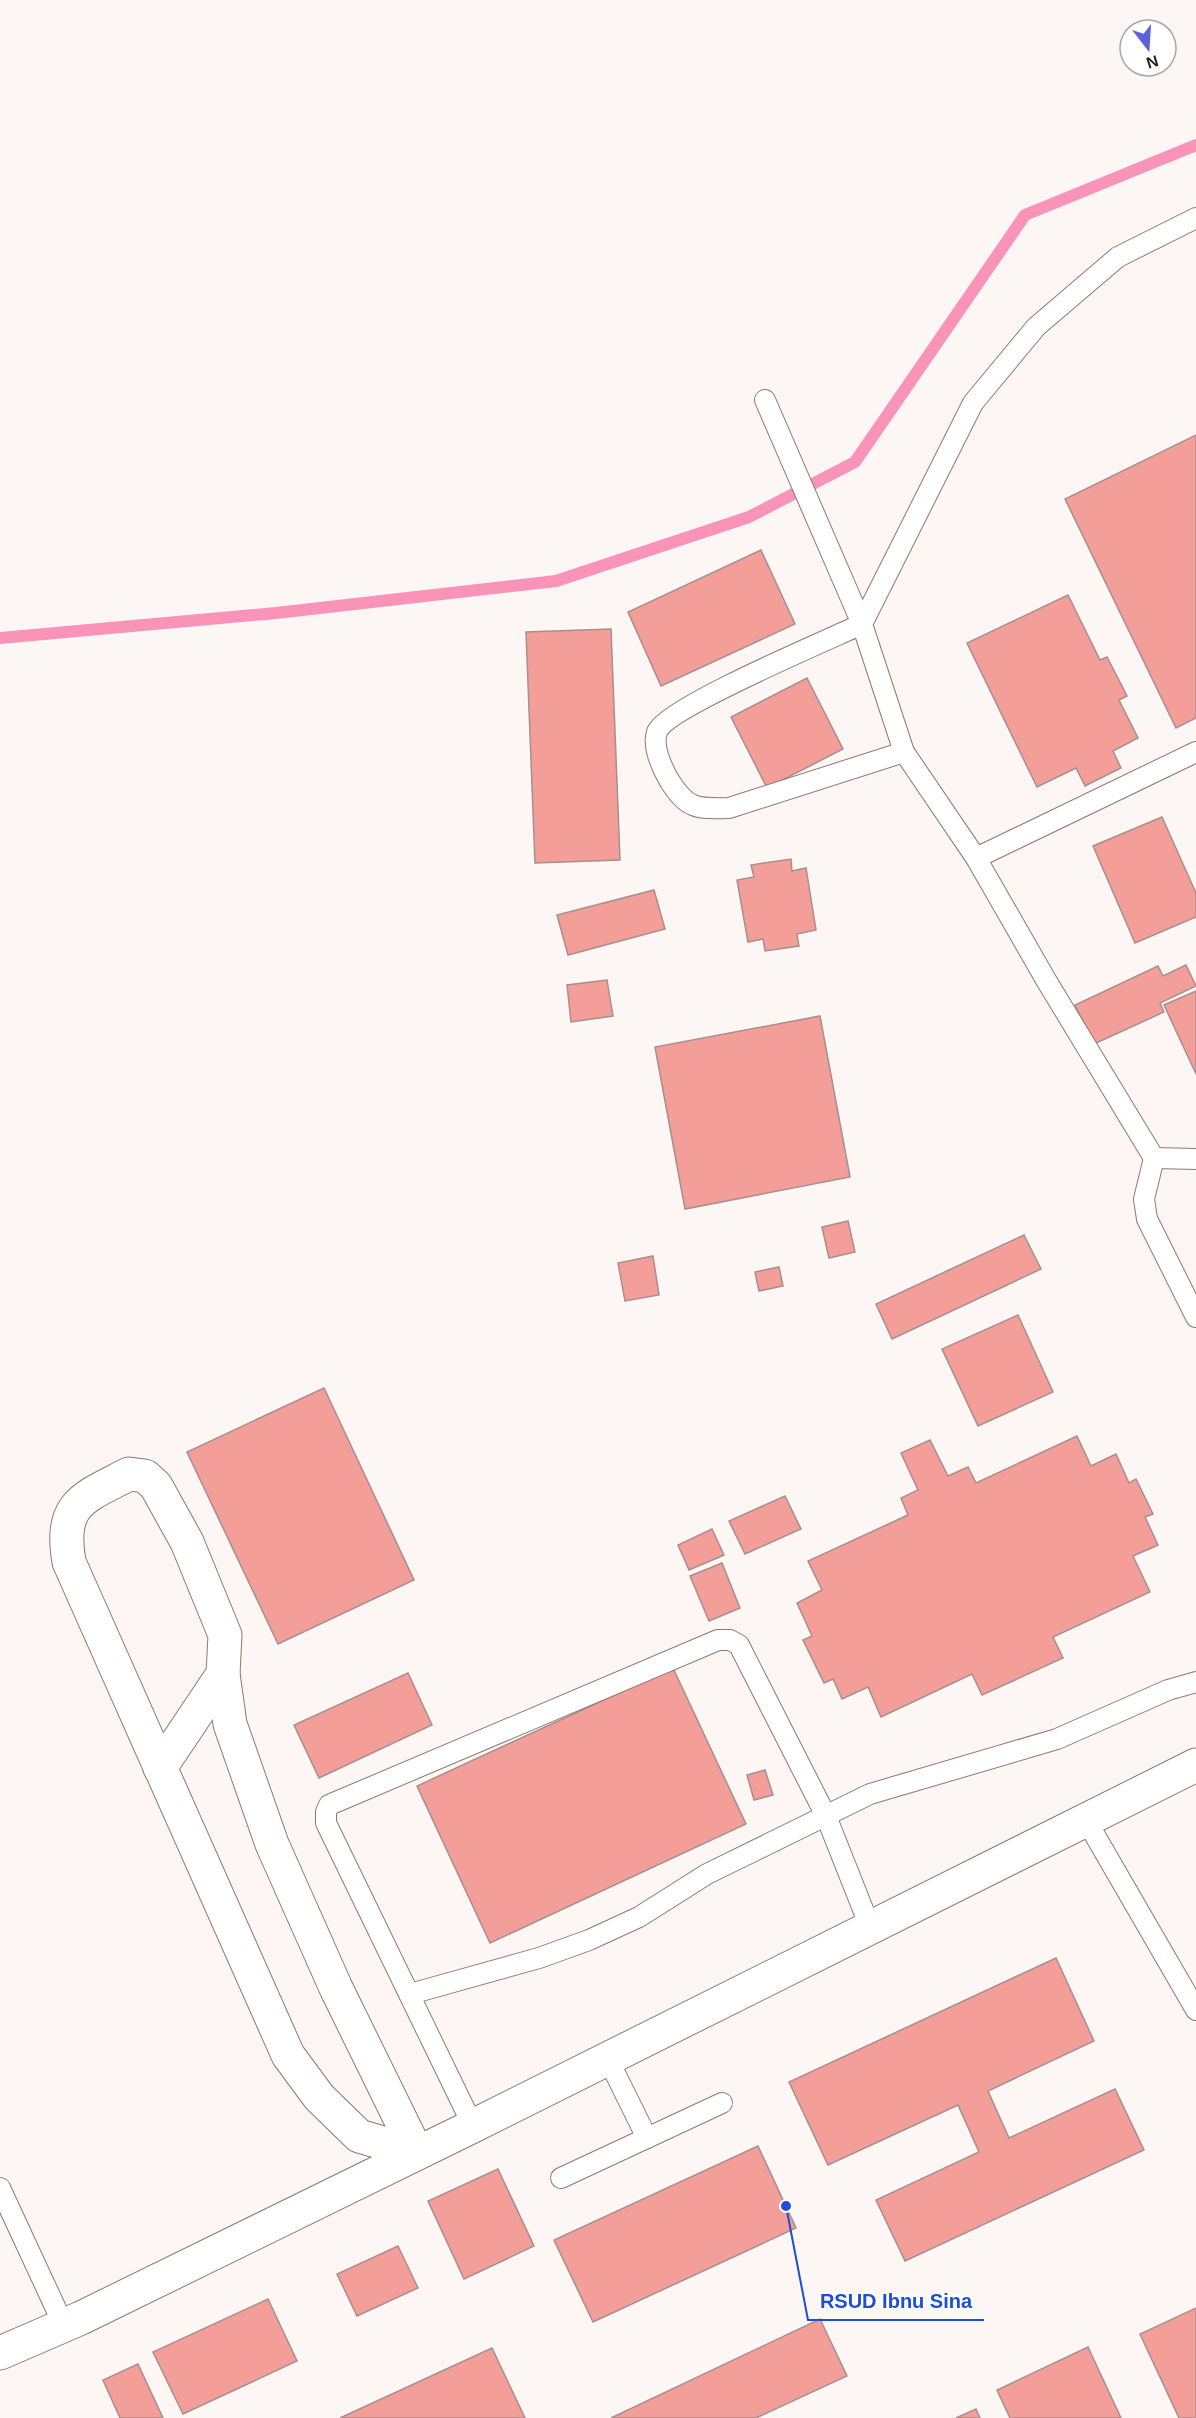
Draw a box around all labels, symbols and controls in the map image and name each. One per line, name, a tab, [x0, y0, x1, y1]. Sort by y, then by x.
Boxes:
north arrow	[1118, 18, 1178, 78]
text: N	[1144, 52, 1160, 72]
callout: RSUD Ibnu Sina	[808, 2282, 984, 2320]
text: RSUD Ibnu Sina	[820, 2290, 973, 2312]

